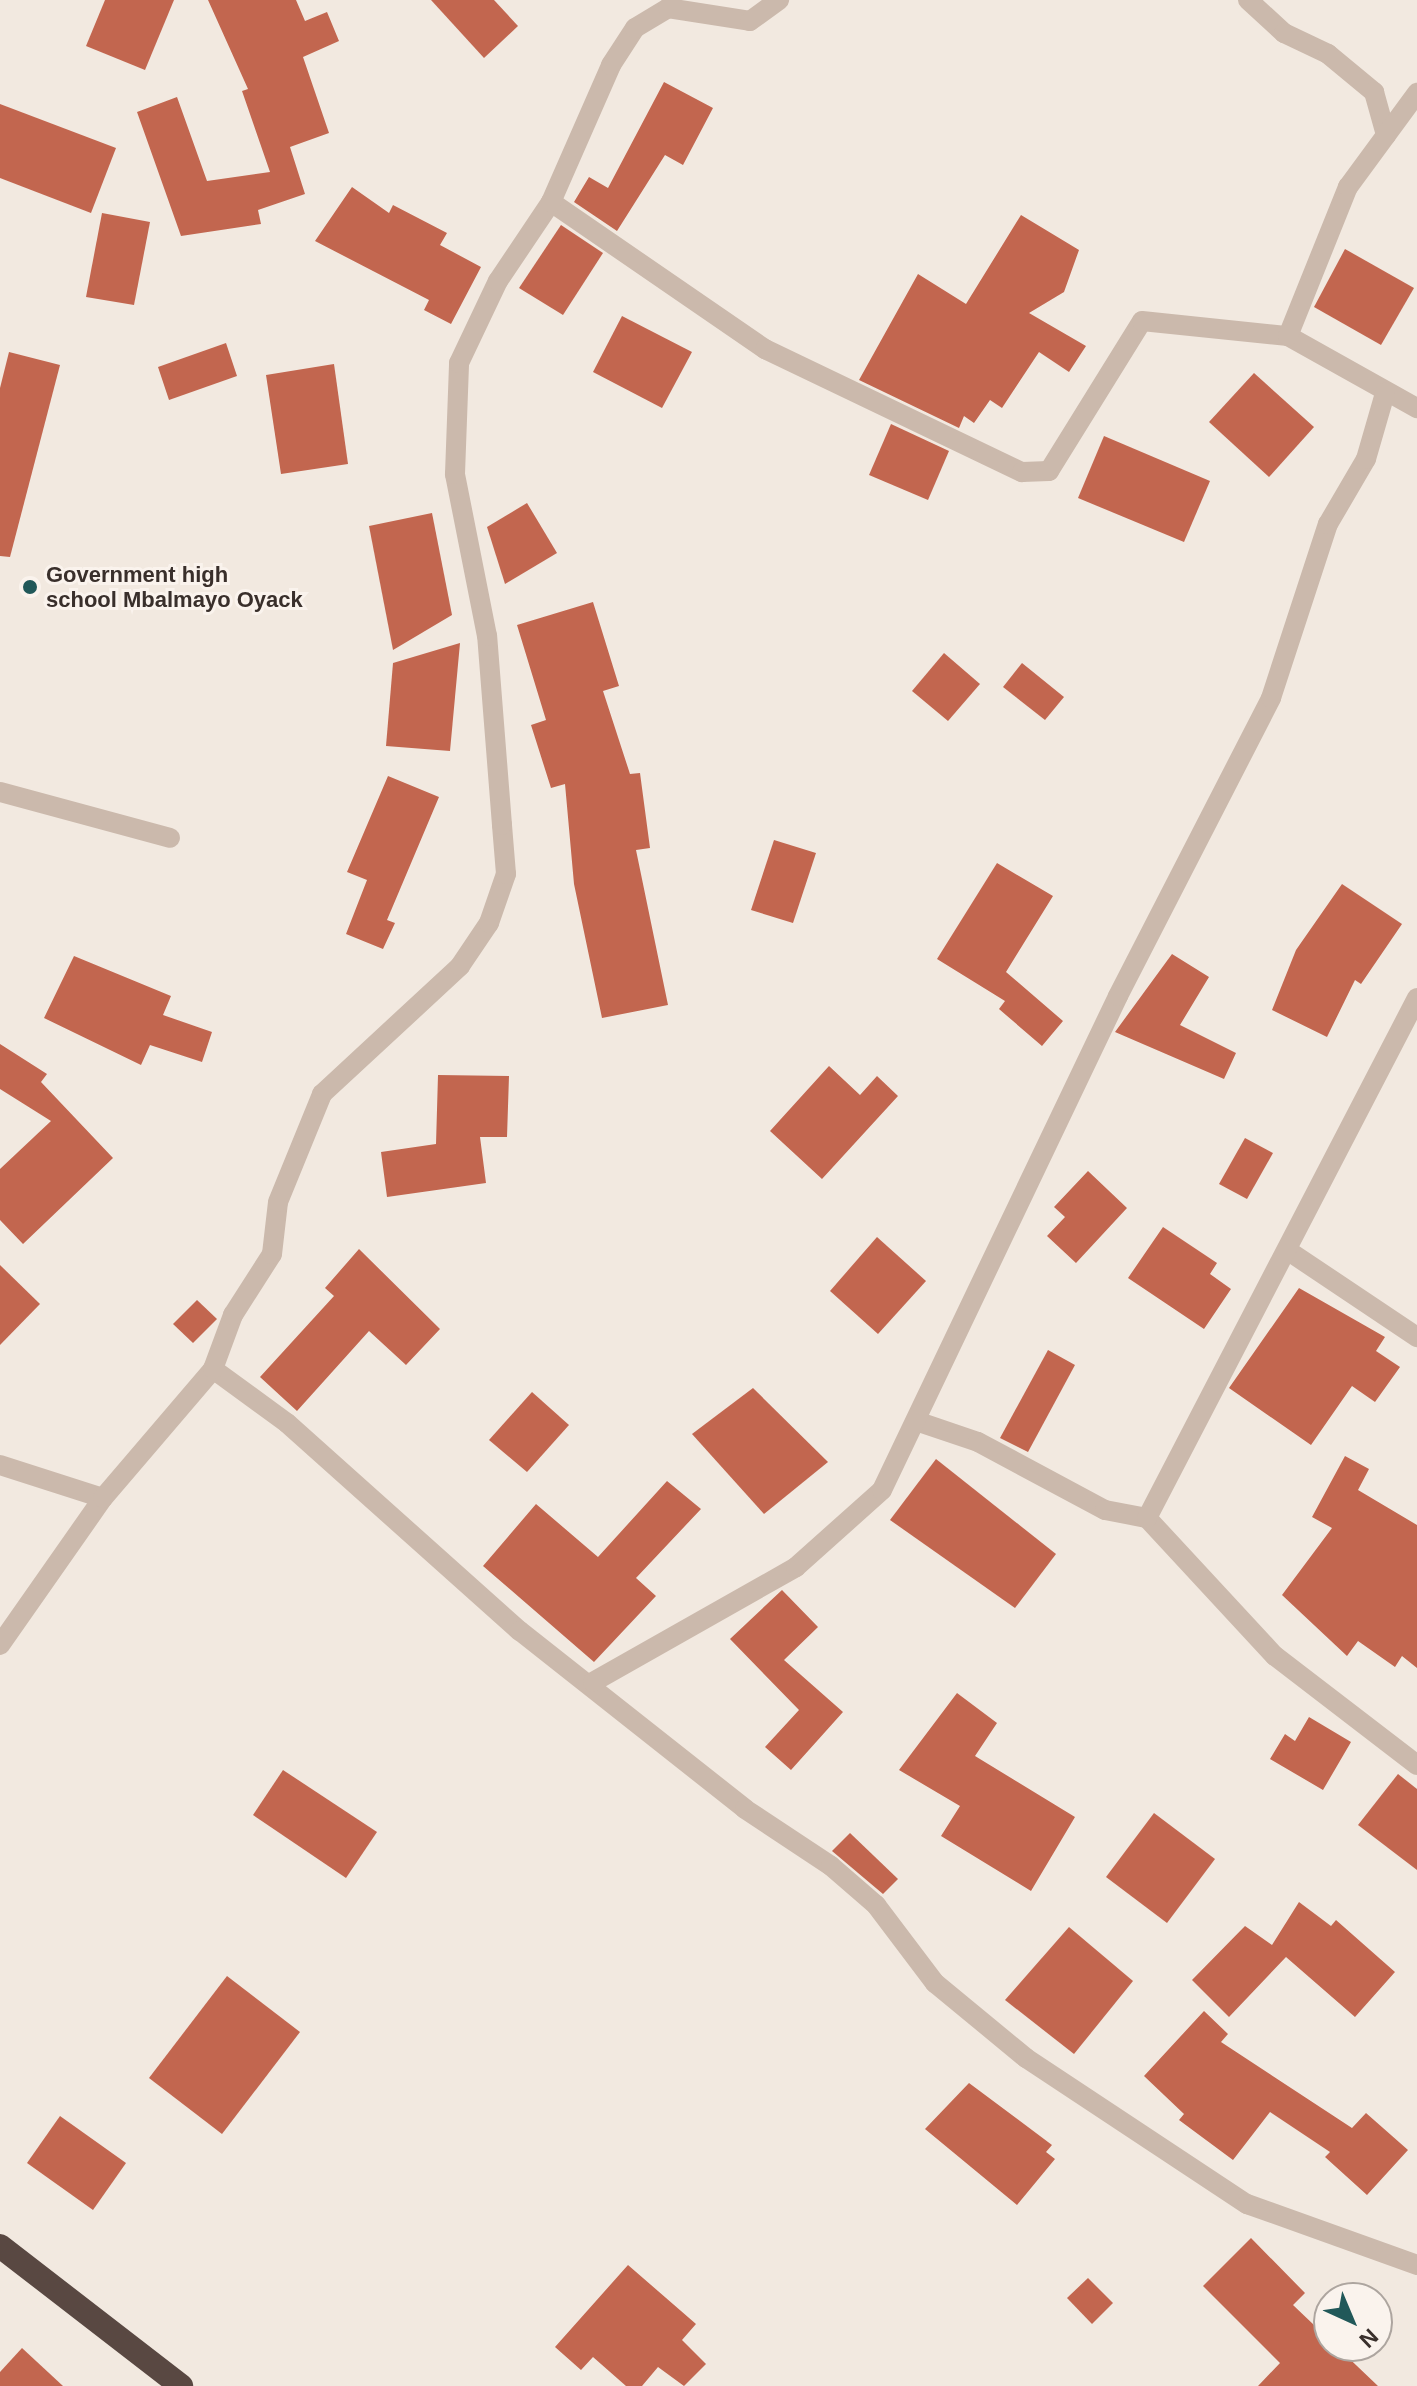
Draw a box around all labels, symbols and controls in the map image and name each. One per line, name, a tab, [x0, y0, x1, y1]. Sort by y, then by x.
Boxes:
place label: Government high school Mbalmayo Oyack	[46, 561, 303, 612]
marker: Government high school Mbalmayo Oyack	[21, 578, 39, 596]
north arrow	[1313, 2282, 1393, 2362]
text: N	[1354, 2324, 1383, 2353]

